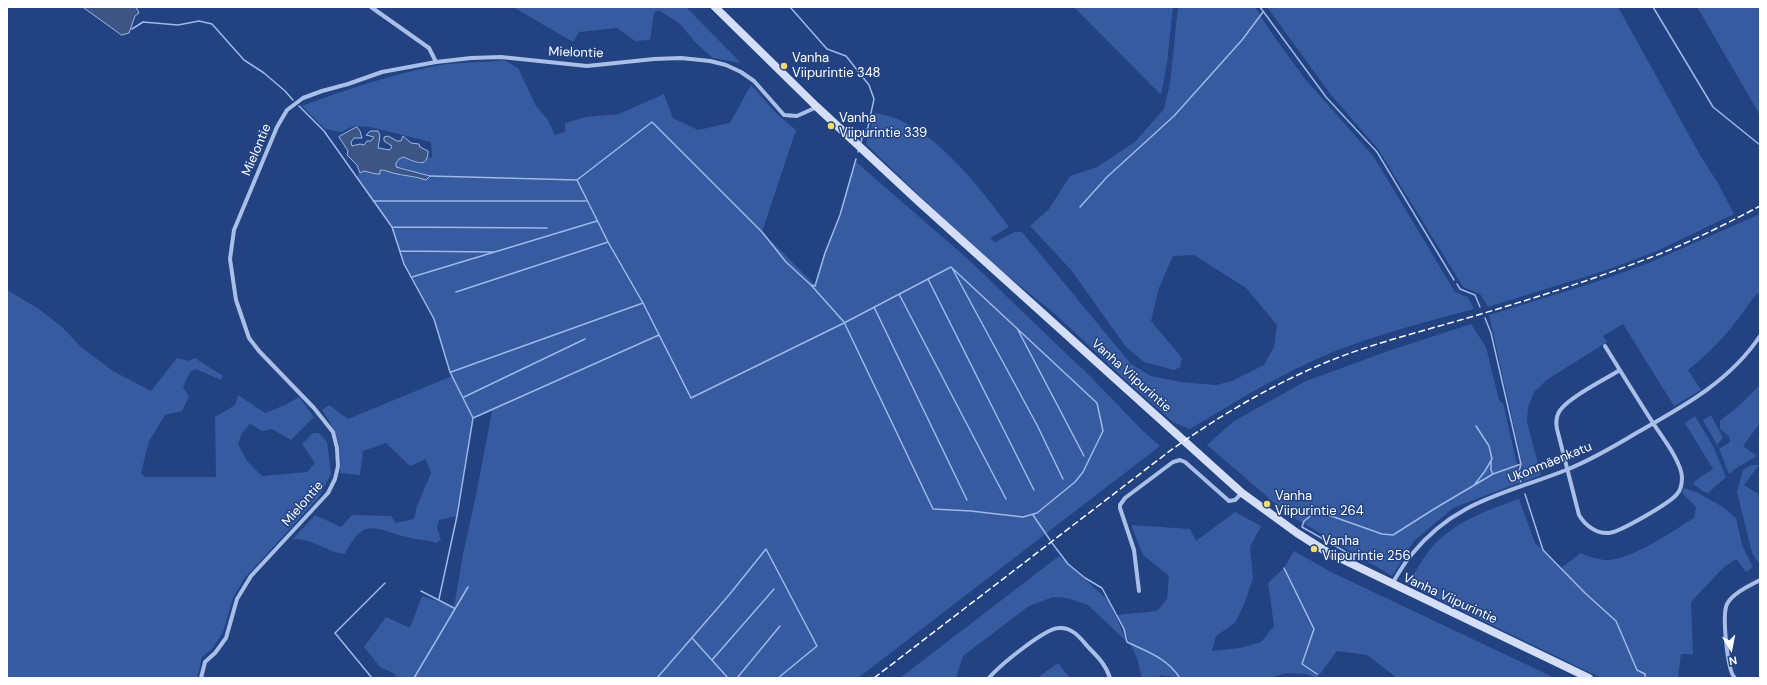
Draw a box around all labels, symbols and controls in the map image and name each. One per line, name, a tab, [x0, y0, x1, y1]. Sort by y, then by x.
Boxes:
street label: Mielontie	[548, 44, 604, 62]
place label: Vanha Viipurintie 348	[792, 51, 880, 82]
marker: Vanha Viipurintie 348	[779, 61, 789, 71]
place label: Vanha Viipurintie 339	[839, 111, 927, 142]
marker: Vanha Viipurintie 339	[826, 121, 836, 131]
street label: Mielontie	[239, 122, 275, 178]
street label: Vanha Viipurintie	[1088, 336, 1174, 416]
street label: Ukonmäenkatu	[1506, 439, 1594, 487]
street label: Mielontie	[279, 478, 327, 530]
place label: Vanha Viipurintie 264	[1275, 489, 1364, 520]
marker: Vanha Viipurintie 264	[1262, 499, 1272, 509]
place label: Vanha Viipurintie 256	[1322, 534, 1411, 565]
marker: Vanha Viipurintie 256	[1309, 544, 1319, 554]
street label: Vanha Viipurintie	[1400, 570, 1500, 628]
north arrow	[1711, 629, 1751, 669]
text: N	[1728, 653, 1738, 668]

